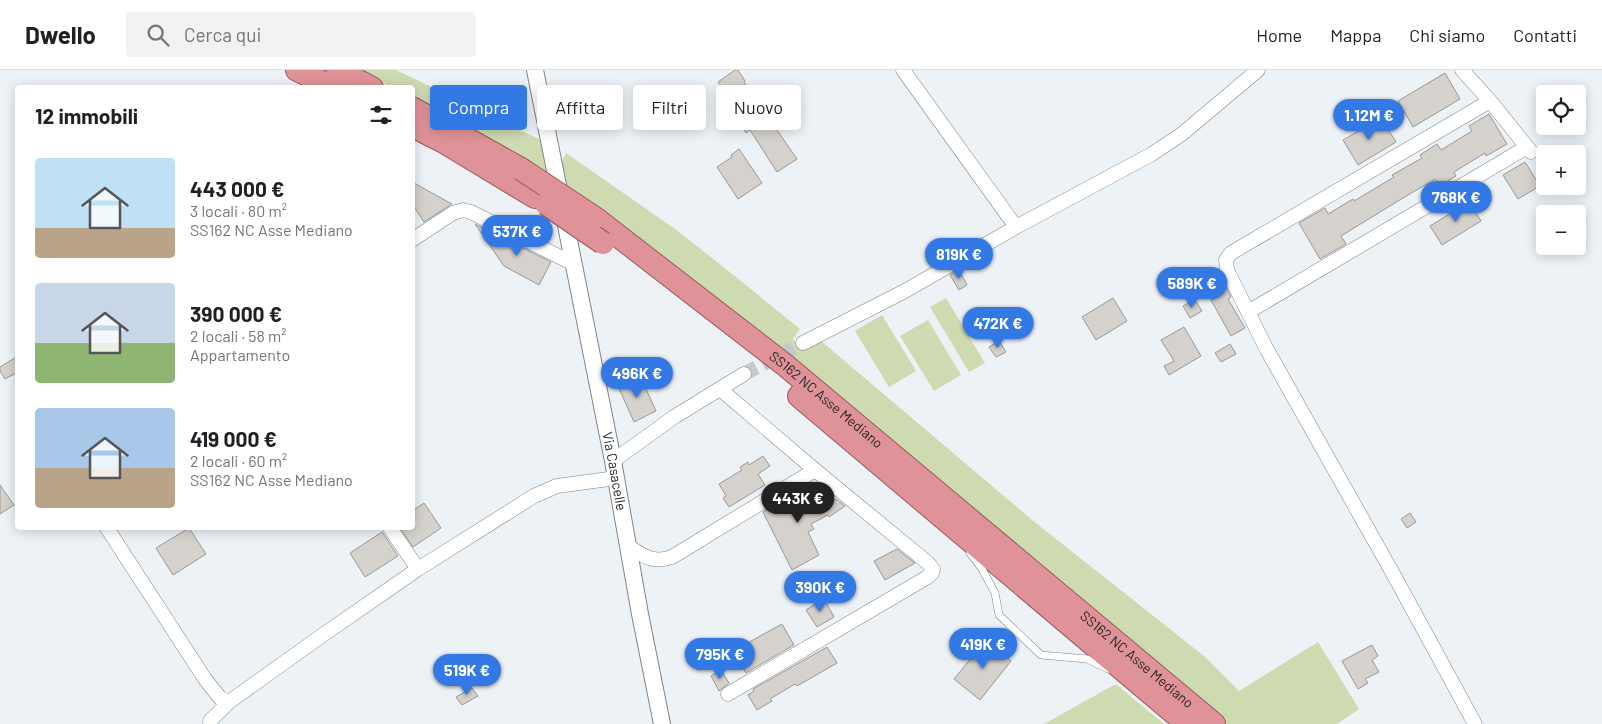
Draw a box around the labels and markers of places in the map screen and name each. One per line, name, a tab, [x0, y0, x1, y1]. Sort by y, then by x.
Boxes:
pin: 1.12M €	[1323, 98, 1415, 141]
pin: 768K €	[1415, 180, 1497, 223]
pin: 537K €	[476, 214, 558, 257]
pin: 819K €	[918, 238, 1000, 280]
pin: 589K €	[1151, 266, 1233, 309]
pin: 472K €	[957, 306, 1039, 349]
pin: 496K €	[596, 356, 678, 399]
pin: 443K €	[757, 482, 839, 524]
pin: 390K €	[779, 570, 861, 613]
pin: 419K €	[942, 628, 1024, 670]
pin: 795K €	[679, 638, 761, 680]
pin: 519K €	[426, 654, 508, 696]

